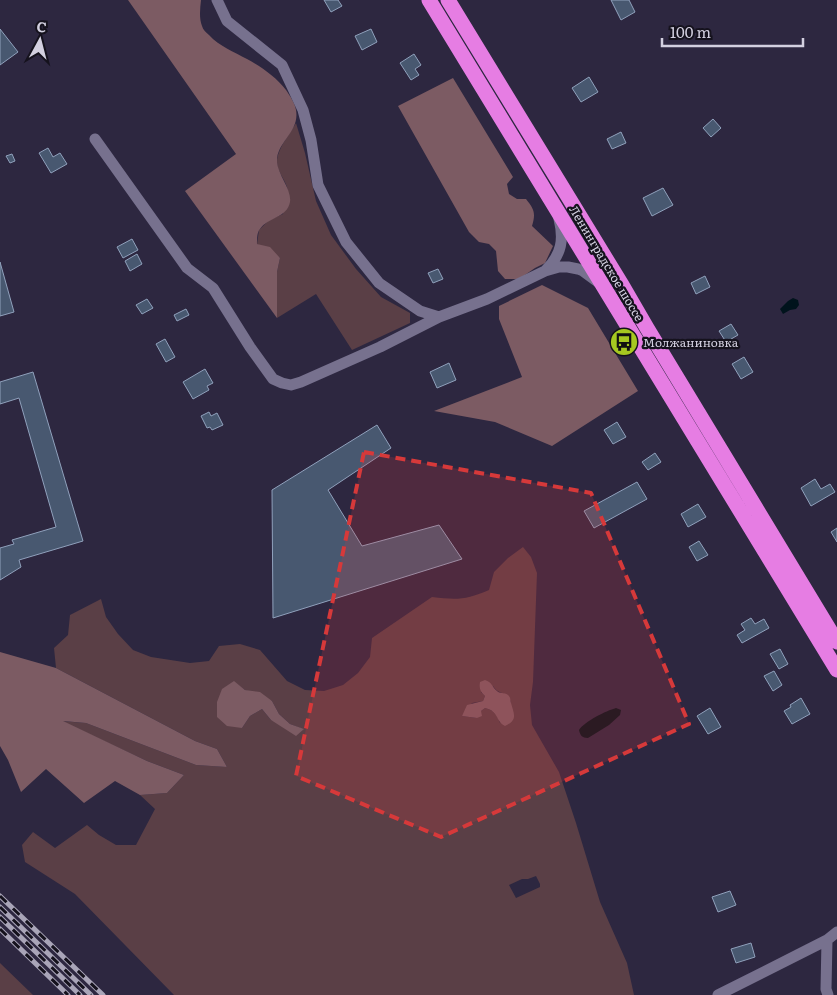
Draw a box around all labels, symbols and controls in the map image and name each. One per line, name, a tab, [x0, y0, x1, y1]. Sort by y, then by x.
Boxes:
north arrow	[15, 15, 65, 65]
scale bar	[662, 15, 803, 47]
text: С	[36, 16, 48, 37]
text: 100 m	[670, 20, 711, 43]
street label: Ленинградское шоссе	[565, 202, 649, 324]
bus stop icon: Молжаниновка	[609, 327, 639, 357]
place label: Молжаниновка	[643, 333, 739, 351]

